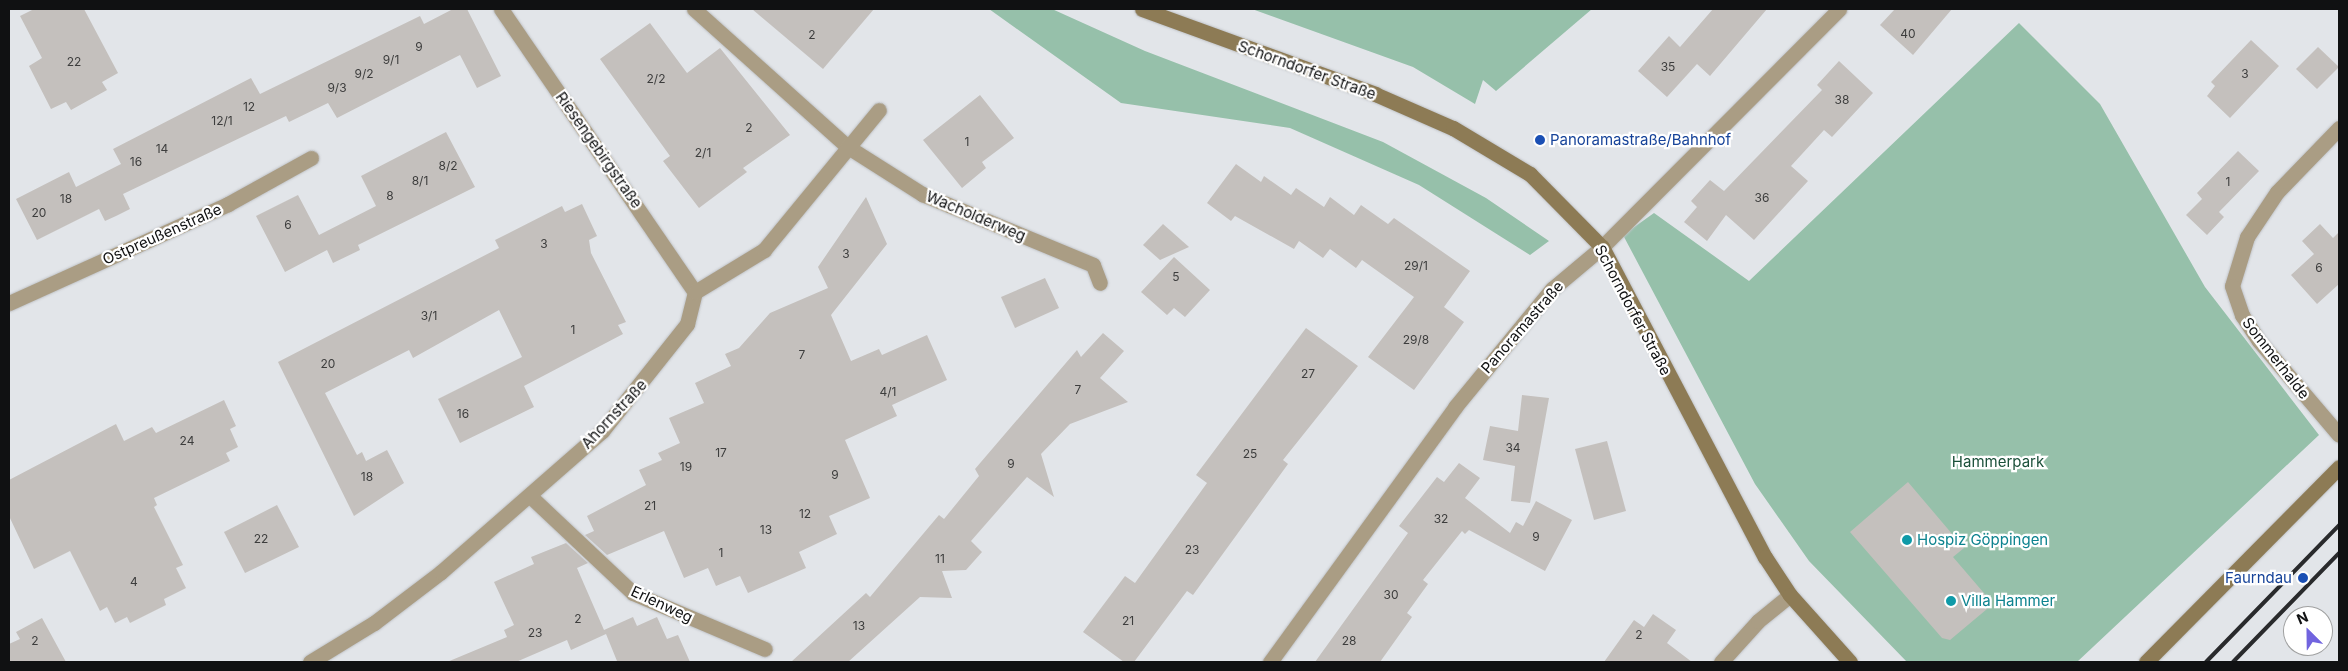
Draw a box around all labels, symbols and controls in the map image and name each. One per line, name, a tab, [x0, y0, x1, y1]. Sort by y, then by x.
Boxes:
house number: 40	[1900, 27, 1916, 41]
house number: 2	[808, 28, 816, 42]
street label: Schorndorfer Straße	[1236, 37, 1378, 103]
house number: 9	[415, 40, 423, 54]
house number: 9/1	[383, 53, 399, 67]
house number: 22	[67, 55, 81, 69]
house number: 35	[1661, 60, 1675, 74]
house number: 9/2	[354, 67, 374, 81]
house number: 3	[2241, 67, 2249, 81]
house number: 2/2	[647, 72, 665, 86]
house number: 9/3	[327, 81, 347, 95]
street label: Riesengebirgstraße	[552, 88, 646, 212]
house number: 38	[1835, 93, 1849, 107]
house number: 12	[243, 100, 255, 114]
house number: 12/1	[211, 114, 233, 128]
house number: 2	[745, 121, 753, 135]
place label: Panoramastraße/Bahnhof	[1550, 131, 1731, 149]
marker: Panoramastraße/Bahnhof	[1534, 134, 1546, 146]
house number: 1	[965, 135, 969, 149]
house number: 14	[156, 142, 168, 156]
house number: 2/1	[695, 146, 711, 160]
house number: 16	[130, 155, 142, 169]
house number: 8/2	[438, 159, 458, 173]
house number: 8/1	[412, 174, 428, 188]
house number: 1	[2226, 175, 2230, 189]
street label: Wacholderweg	[924, 187, 1028, 245]
house number: 8	[386, 189, 394, 203]
house number: 36	[1755, 191, 1769, 205]
house number: 18	[60, 192, 72, 206]
street label: Ostpreußenstraße	[100, 200, 224, 268]
house number: 20	[32, 206, 46, 220]
house number: 6	[284, 218, 292, 232]
house number: 3	[540, 237, 548, 251]
street label: Schorndorfer Straße	[1591, 242, 1675, 378]
house number: 3	[842, 247, 850, 261]
house number: 29/1	[1404, 259, 1428, 273]
house number: 6	[2315, 261, 2323, 275]
house number: 5	[1172, 270, 1180, 284]
street label: Panoramastraße	[1477, 277, 1567, 377]
house number: 3/1	[421, 309, 437, 323]
street label: Sommerhalde	[2239, 314, 2313, 402]
house number: 1	[571, 323, 575, 337]
house number: 29/8	[1403, 333, 1429, 347]
house number: 7	[799, 348, 805, 362]
house number: 20	[321, 357, 335, 371]
house number: 27	[1301, 367, 1315, 381]
street label: Ahornstraße	[577, 376, 651, 452]
house number: 7	[1075, 383, 1081, 397]
house number: 4/1	[880, 385, 896, 399]
house number: 16	[457, 407, 469, 421]
house number: 24	[180, 434, 194, 448]
house number: 34	[1505, 441, 1521, 455]
house number: 17	[715, 446, 727, 460]
house number: 25	[1243, 447, 1257, 461]
park label: Hammerpark	[1952, 453, 2044, 471]
house number: 9	[1007, 457, 1015, 471]
house number: 19	[680, 460, 692, 474]
house number: 9	[831, 468, 839, 482]
house number: 18	[361, 470, 373, 484]
house number: 21	[644, 499, 656, 513]
house number: 12	[799, 507, 811, 521]
house number: 32	[1434, 512, 1448, 526]
house number: 13	[760, 523, 772, 537]
house number: 9	[1532, 530, 1540, 544]
place label: Hospiz Göppingen	[1917, 531, 2048, 549]
house number: 22	[254, 532, 268, 546]
marker: Hospiz Göppingen	[1901, 534, 1913, 546]
house number: 23	[1185, 543, 1199, 557]
house number: 1	[719, 546, 723, 560]
house number: 11	[935, 552, 945, 566]
place label: Faurndau	[2225, 569, 2292, 587]
marker: Faurndau	[2296, 571, 2310, 585]
house number: 4	[130, 575, 138, 589]
street label: Erlenweg	[628, 582, 696, 626]
house number: 30	[1384, 588, 1398, 602]
place label: Villa Hammer	[1961, 592, 2055, 610]
marker: Villa Hammer	[1945, 595, 1957, 607]
north arrow	[2283, 606, 2333, 656]
text: N	[2294, 608, 2311, 628]
house number: 2	[574, 612, 582, 626]
house number: 21	[1122, 614, 1134, 628]
house number: 13	[853, 619, 865, 633]
house number: 23	[528, 626, 542, 640]
house number: 2	[1635, 628, 1643, 642]
house number: 2	[31, 634, 39, 648]
house number: 28	[1342, 634, 1356, 648]

